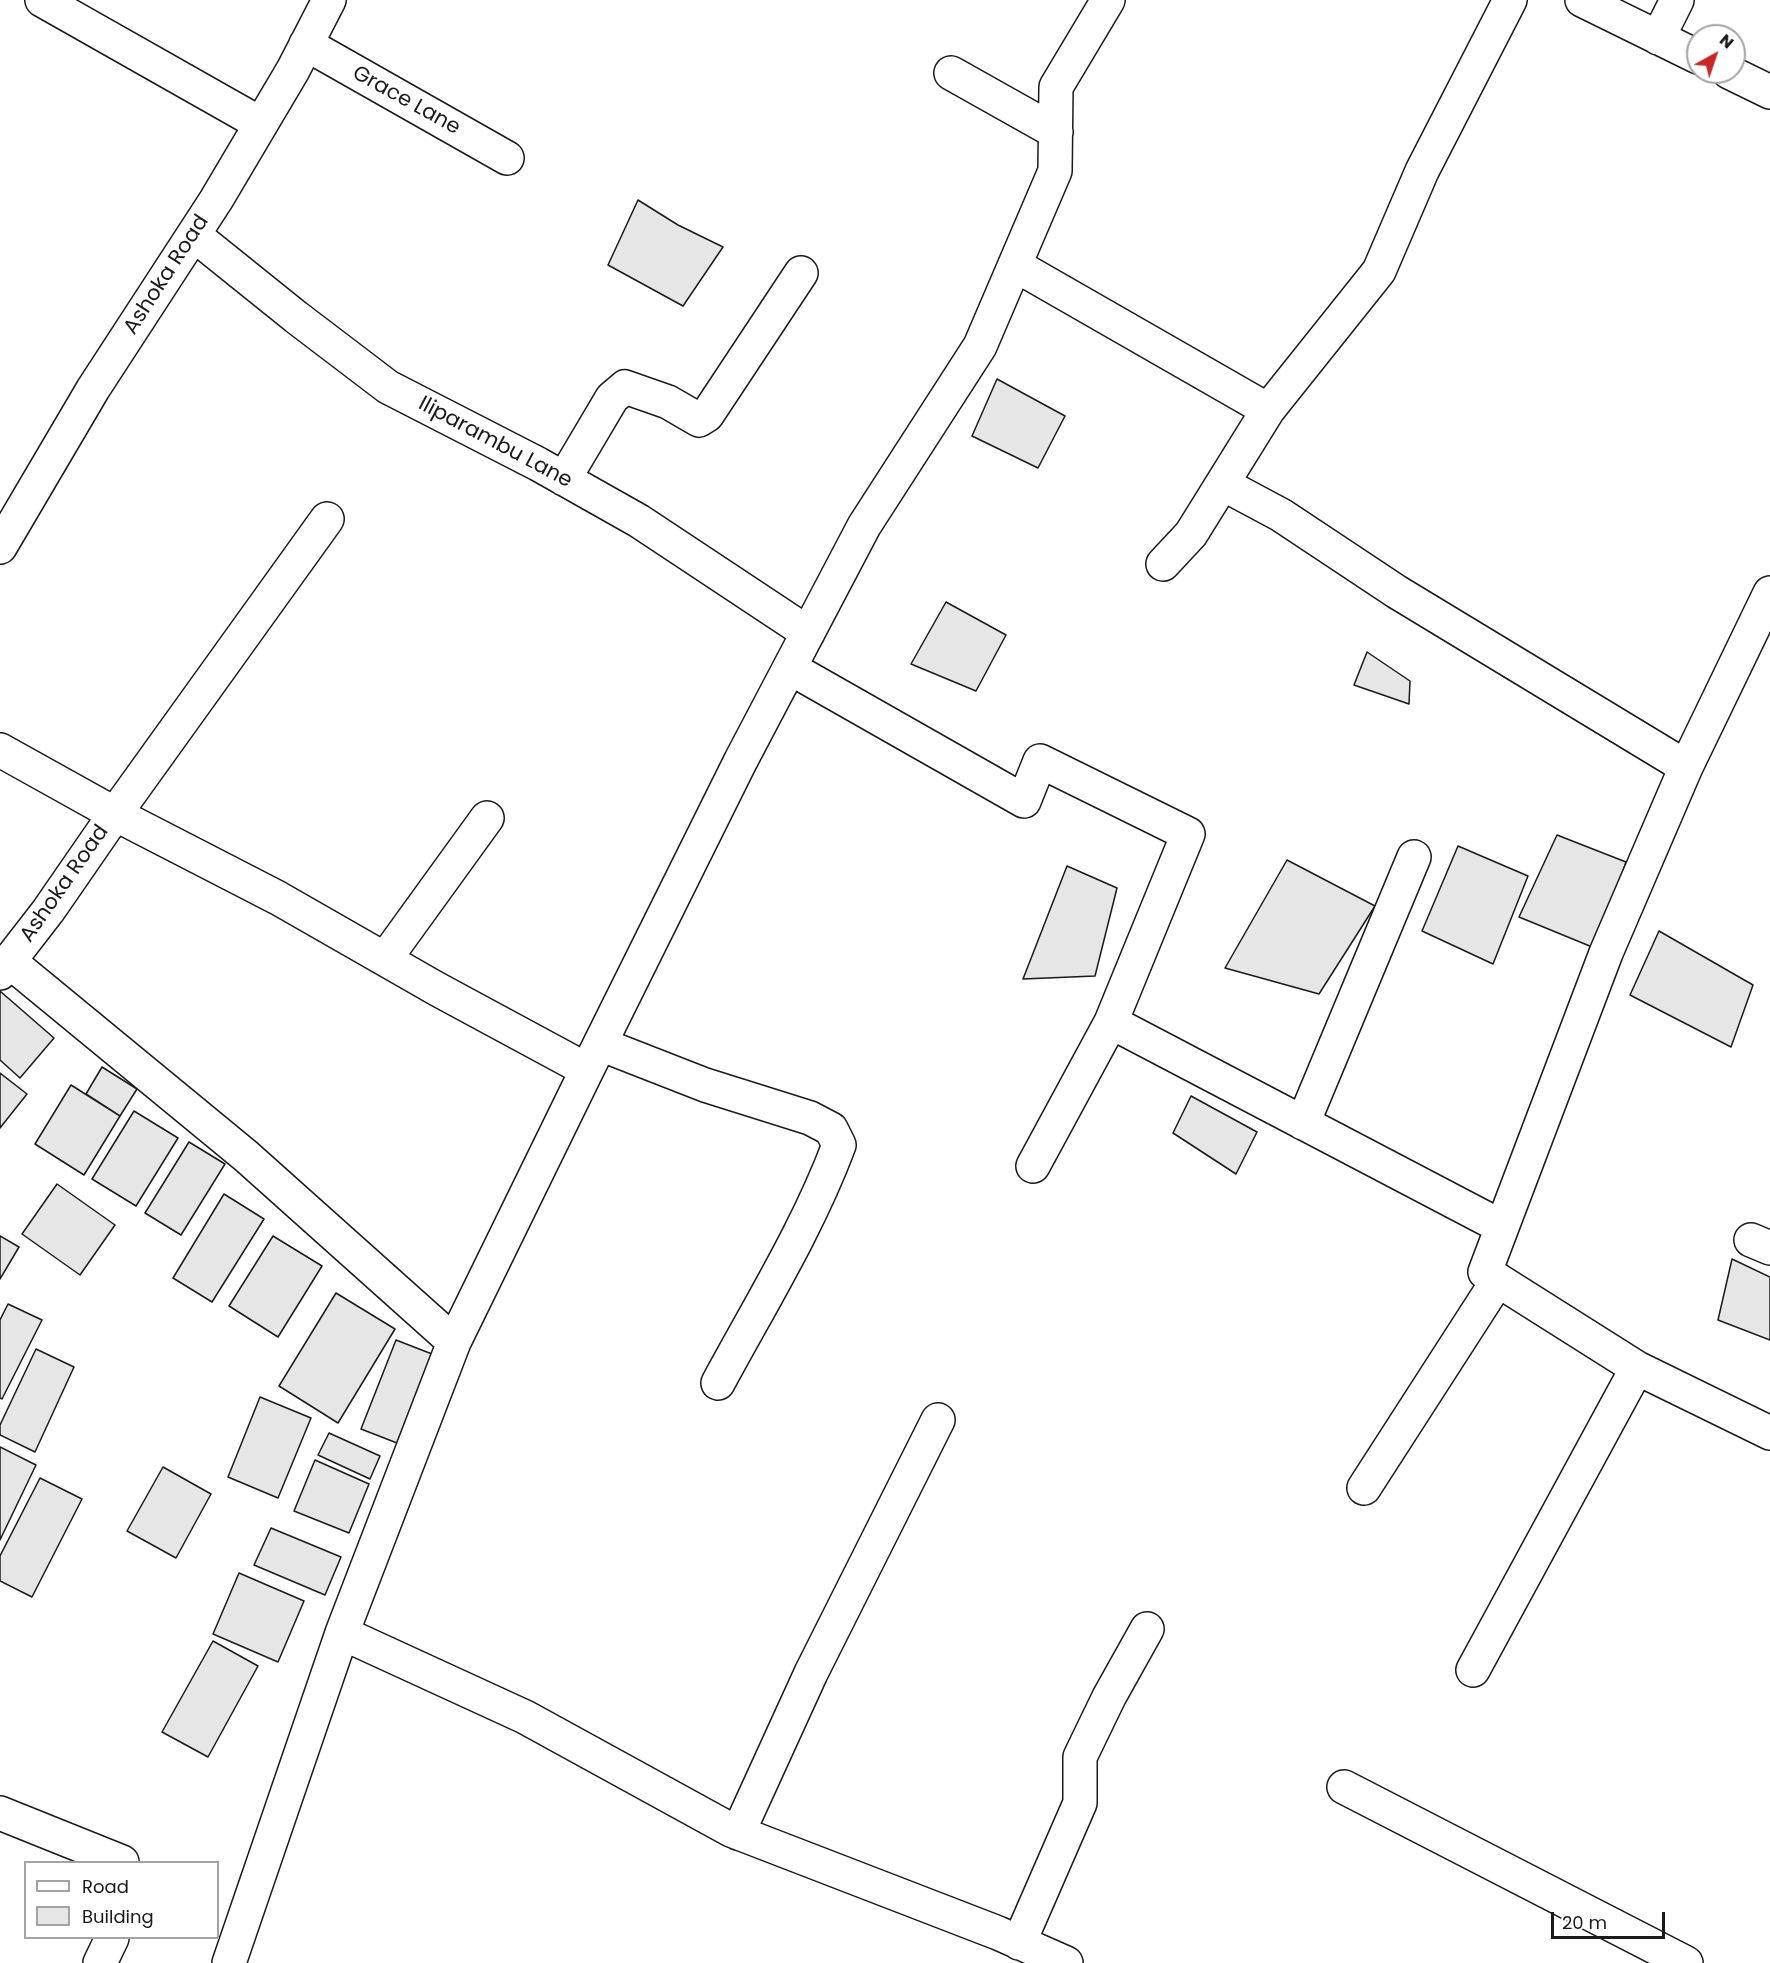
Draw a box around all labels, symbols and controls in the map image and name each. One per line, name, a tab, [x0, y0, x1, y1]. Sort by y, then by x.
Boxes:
north arrow	[1686, 24, 1746, 84]
text: N	[1715, 29, 1739, 54]
street label: Grace Lane	[348, 61, 464, 141]
street label: Ashoka Road	[119, 211, 215, 339]
street label: Iliparambu Lane	[414, 392, 576, 494]
street label: Ashoka Road	[15, 821, 115, 947]
legend	[24, 1861, 219, 1939]
text: Road	[82, 1874, 129, 1899]
scale bar	[1554, 1900, 1668, 1938]
text: Building	[82, 1904, 154, 1929]
text: 20 m	[1562, 1910, 1607, 1935]

